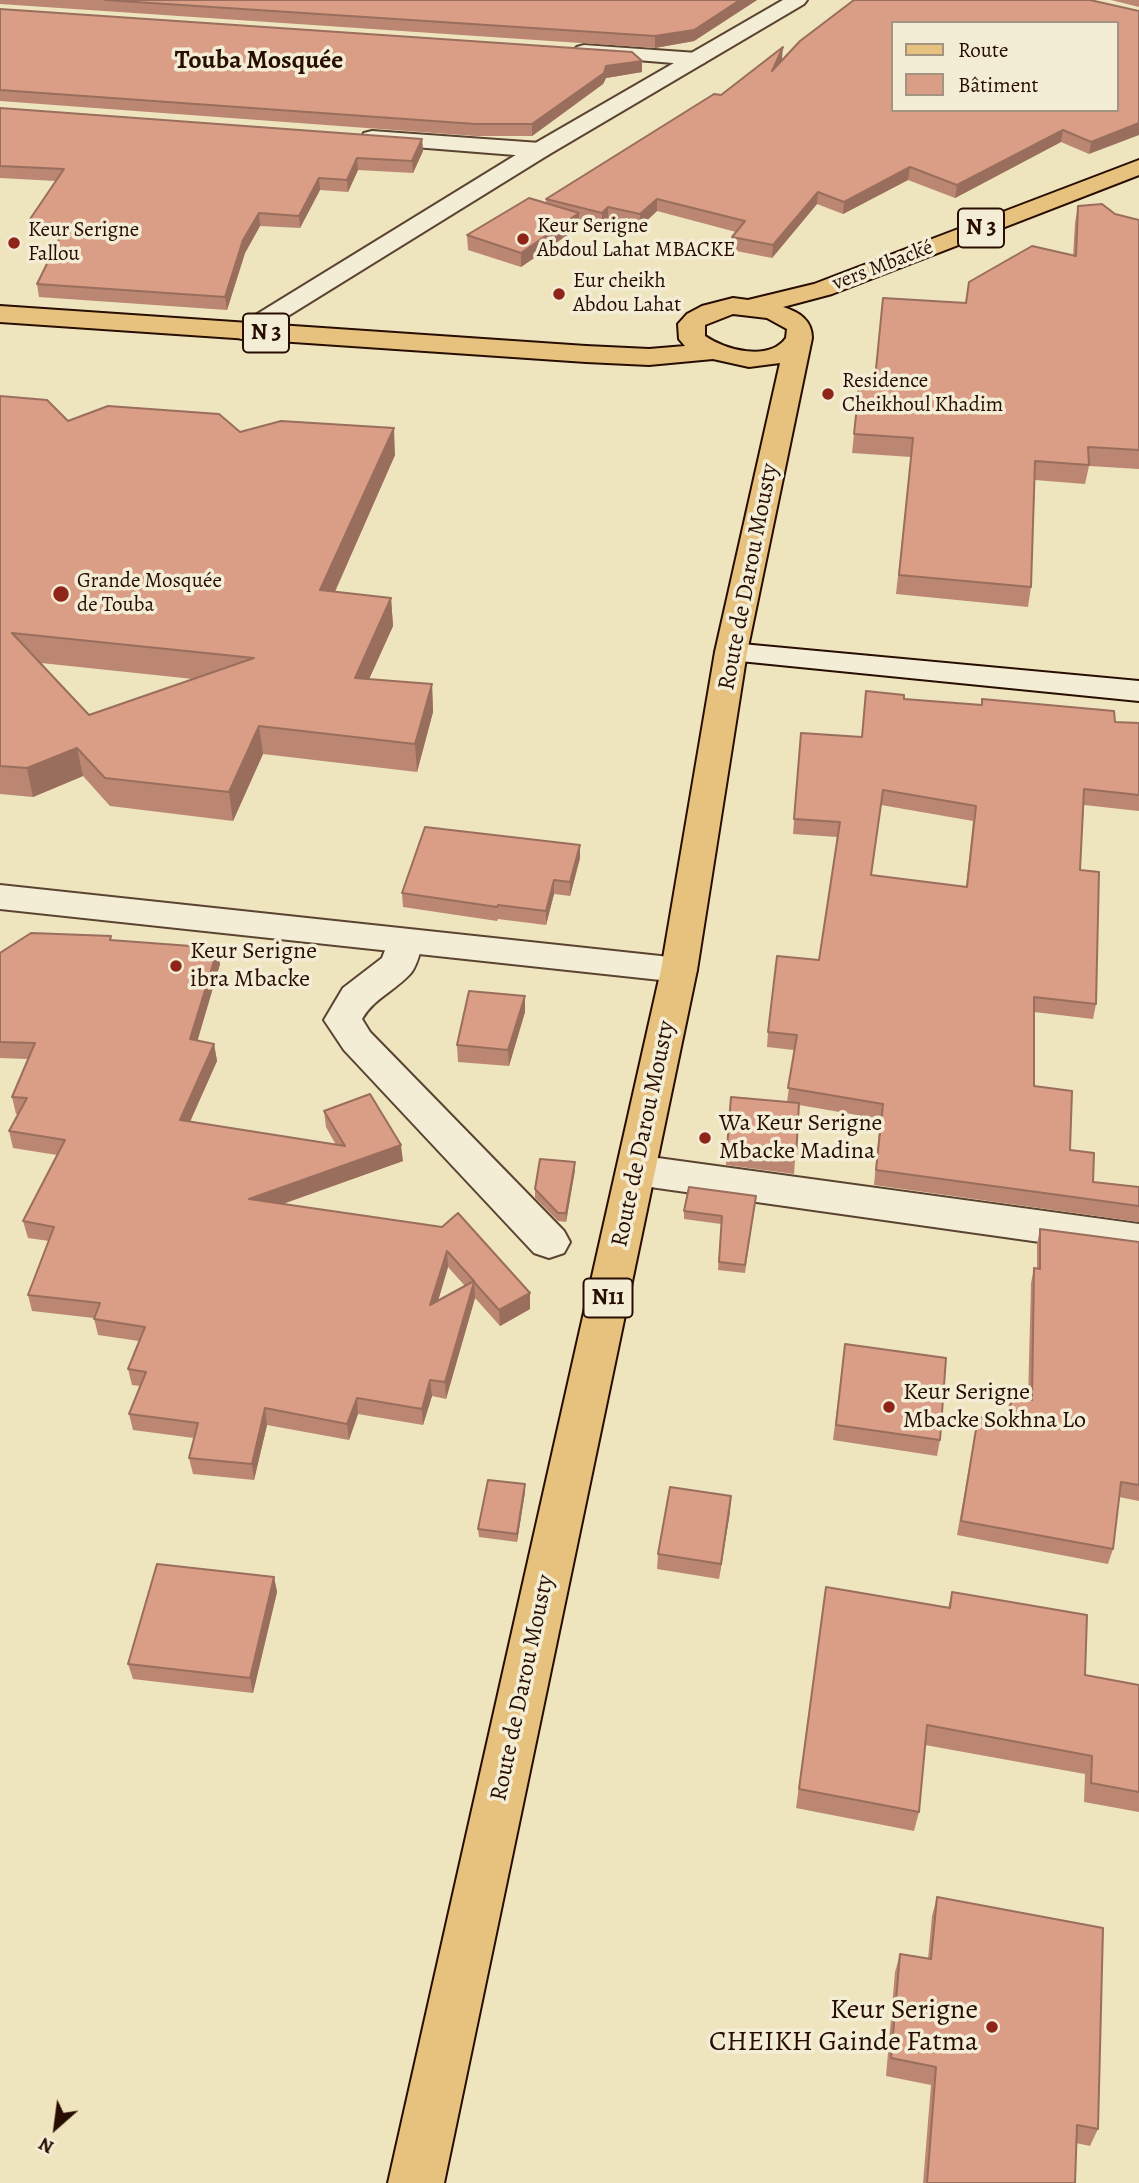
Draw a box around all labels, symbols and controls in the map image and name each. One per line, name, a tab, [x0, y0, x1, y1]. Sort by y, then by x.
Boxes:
legend	[890, 21, 1118, 112]
text: Route	[958, 36, 1008, 64]
district label: Touba Mosquée	[175, 46, 343, 78]
text: Bâtiment	[958, 71, 1039, 99]
road number: N 3	[958, 208, 1004, 247]
place label: Keur Serigne Abdoul Lahat MBACKE	[537, 214, 736, 264]
place label: Keur Serigne Fallou	[28, 218, 139, 268]
marker: Keur Serigne Abdoul Lahat MBACKE	[515, 231, 531, 247]
marker: Keur Serigne Fallou	[6, 235, 22, 251]
street label: vers Mbacké	[829, 235, 937, 297]
place label: Eur cheikh Abdou Lahat	[573, 269, 681, 319]
marker: Eur cheikh Abdou Lahat	[551, 286, 567, 302]
road number: N 3	[243, 314, 289, 352]
place label: Residence Cheikhoul Khadim	[842, 369, 1003, 419]
marker: Residence Cheikhoul Khadim	[820, 386, 836, 402]
street label: Route de Darou Mousty	[713, 461, 785, 693]
place label: Grande Mosquée de Touba	[77, 569, 222, 619]
marker: Grande Mosquée de Touba	[51, 584, 71, 604]
place label: Keur Serigne ibra Mbacke	[190, 938, 317, 994]
marker: Keur Serigne ibra Mbacke	[168, 958, 184, 974]
street label: Route de Darou Mousty	[606, 1018, 682, 1250]
place label: Wa Keur Serigne Mbacke Madina	[719, 1110, 882, 1166]
marker: Wa Keur Serigne Mbacke Madina	[697, 1130, 713, 1146]
road number: N11	[584, 1278, 632, 1317]
place label: Keur Serigne Mbacke Sokhna Lo	[903, 1379, 1086, 1435]
marker: Keur Serigne Mbacke Sokhna Lo	[881, 1399, 897, 1415]
street label: Route de Darou Mousty	[485, 1572, 561, 1804]
place label: Keur Serigne CHEIKH Gainde Fatma	[709, 1994, 978, 2060]
marker: Keur Serigne CHEIKH Gainde Fatma	[984, 2019, 1000, 2035]
north arrow	[21, 2092, 91, 2162]
text: N	[34, 2131, 58, 2160]

